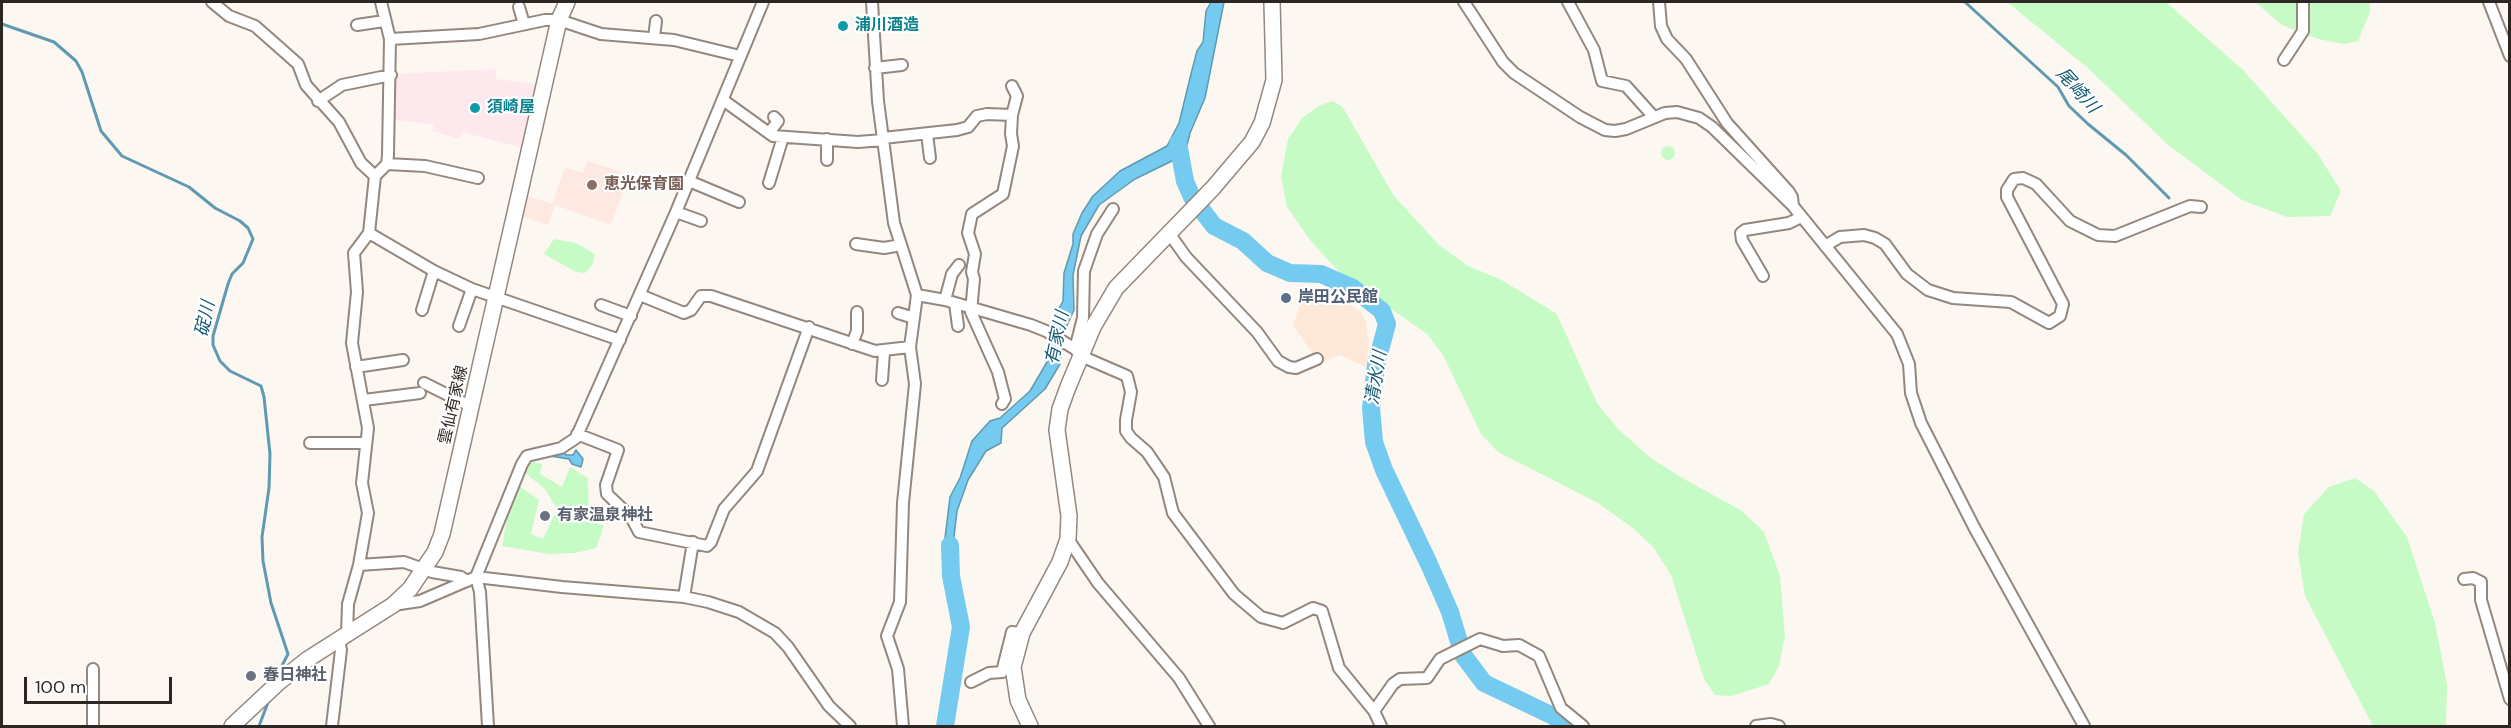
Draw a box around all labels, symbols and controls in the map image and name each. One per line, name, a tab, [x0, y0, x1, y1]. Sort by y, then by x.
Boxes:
place label: 浦川酒造	[855, 16, 919, 36]
marker: 浦川酒造	[836, 19, 850, 33]
water label: 尾崎川	[2051, 64, 2103, 118]
place label: 須崎屋	[487, 98, 535, 118]
marker: 須崎屋	[468, 101, 482, 115]
place label: 恵光保育園	[604, 175, 684, 195]
marker: 恵光保育園	[585, 178, 599, 192]
place label: 岸田公民館	[1298, 288, 1378, 308]
marker: 岸田公民館	[1279, 291, 1293, 305]
water label: 碇川	[192, 299, 220, 339]
water label: 有家川	[1042, 309, 1074, 367]
water label: 清水川	[1362, 350, 1392, 406]
street label: 雲仙有家線	[436, 364, 472, 446]
place label: 有家温泉神社	[557, 506, 653, 526]
marker: 有家温泉神社	[538, 509, 552, 523]
scale bar	[27, 665, 176, 703]
place label: 春日神社	[263, 666, 327, 686]
marker: 春日神社	[244, 669, 258, 683]
text: 100 m	[35, 675, 86, 699]

